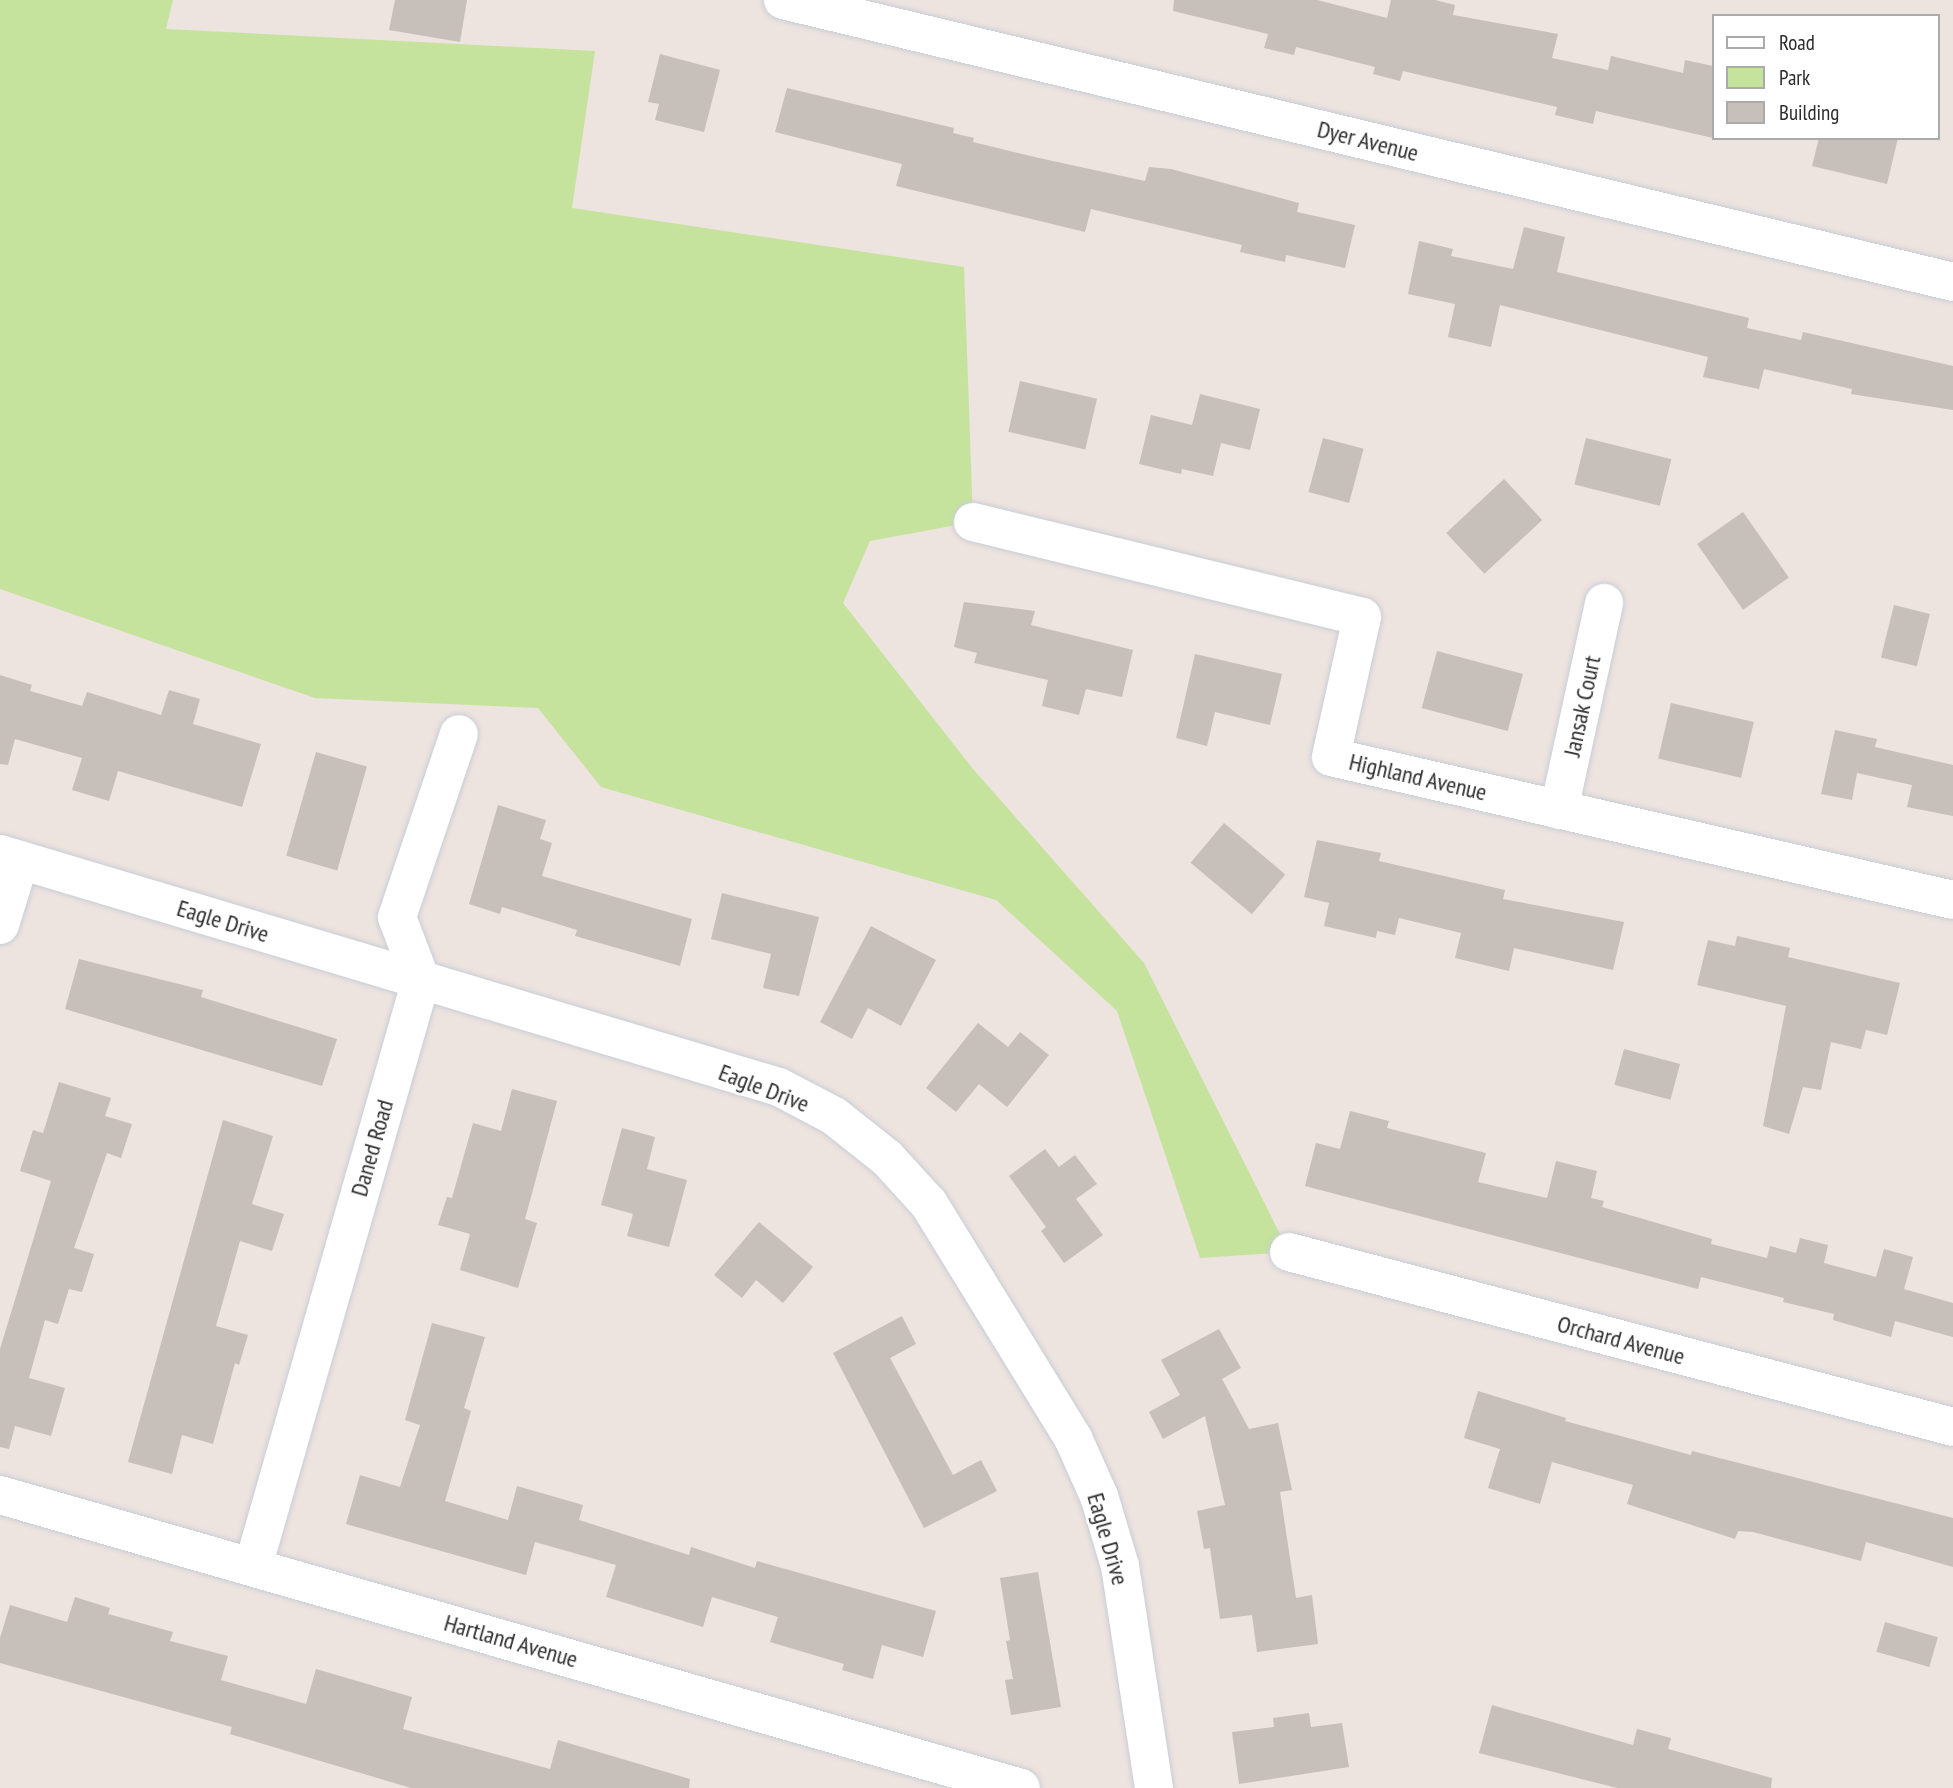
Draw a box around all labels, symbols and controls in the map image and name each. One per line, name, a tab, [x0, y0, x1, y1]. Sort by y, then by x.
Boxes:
legend	[1712, 14, 1939, 140]
text: Road	[1779, 29, 1815, 56]
text: Park	[1779, 64, 1810, 91]
text: Building	[1779, 99, 1839, 126]
street label: Dyer Avenue	[1314, 114, 1422, 168]
street label: Jansak Court	[1557, 653, 1607, 759]
street label: Highland Avenue	[1346, 747, 1490, 807]
street label: Eagle Drive	[174, 893, 272, 949]
street label: Eagle Drive	[715, 1058, 813, 1118]
street label: Daned Road	[345, 1096, 399, 1200]
street label: Orchard Avenue	[1554, 1309, 1688, 1371]
street label: Eagle Drive	[1081, 1490, 1135, 1588]
street label: Hartland Avenue	[441, 1608, 581, 1674]

